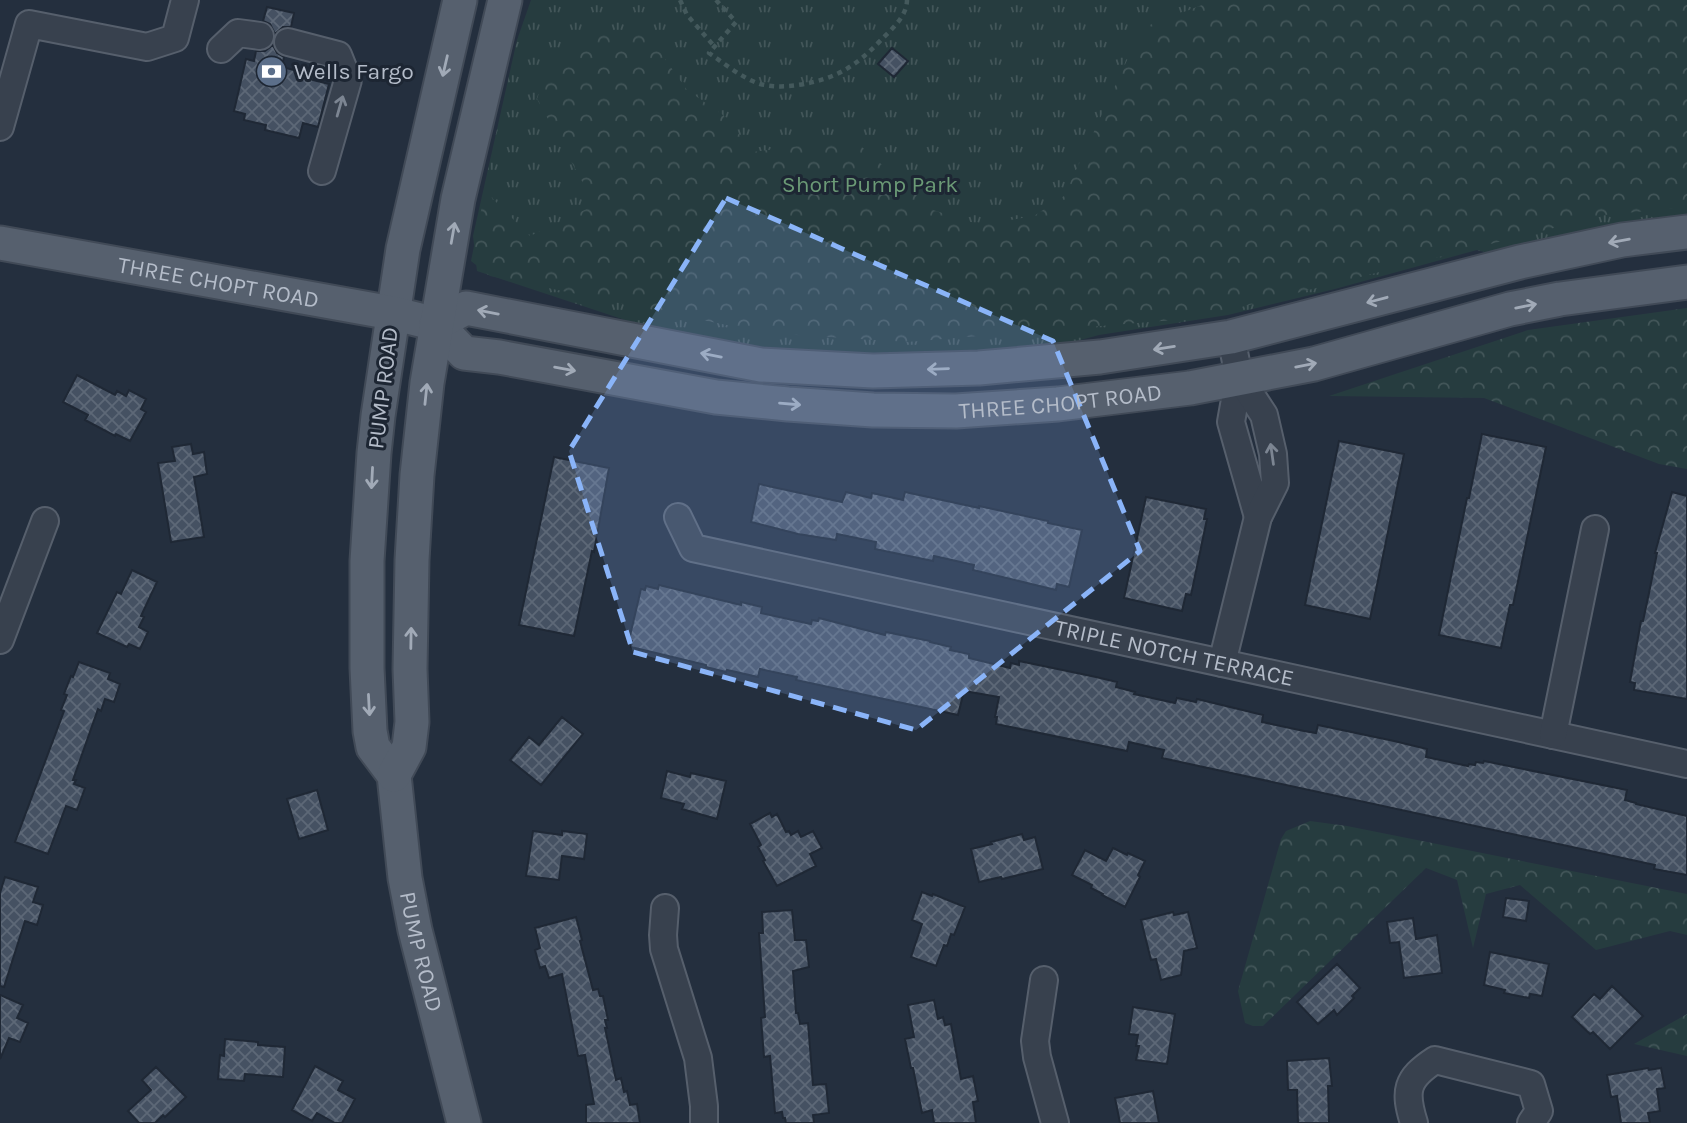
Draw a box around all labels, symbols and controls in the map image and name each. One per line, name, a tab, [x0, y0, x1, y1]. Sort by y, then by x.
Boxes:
bank icon: Wells Fargo	[254, 54, 288, 88]
one-way arrow	[437, 55, 450, 77]
place label: Wells Fargo	[294, 58, 414, 85]
one-way arrow	[335, 95, 348, 117]
park label: Short Pump Park	[782, 171, 958, 198]
one-way arrow	[446, 222, 460, 245]
one-way arrow	[1608, 235, 1631, 248]
street label: THREE CHOPT ROAD	[116, 251, 321, 313]
one-way arrow	[1366, 294, 1389, 307]
one-way arrow	[1514, 298, 1537, 312]
one-way arrow	[477, 305, 500, 318]
street label: PUMP ROAD	[362, 325, 404, 451]
one-way arrow	[1153, 341, 1176, 354]
one-way arrow	[700, 348, 723, 362]
one-way arrow	[1294, 358, 1317, 372]
one-way arrow	[553, 363, 576, 377]
one-way arrow	[926, 363, 949, 376]
street label: THREE CHOPT ROAD	[958, 378, 1163, 424]
one-way arrow	[419, 384, 432, 406]
one-way arrow	[778, 398, 800, 411]
one-way arrow	[1265, 443, 1278, 465]
one-way arrow	[366, 466, 379, 489]
street label: TRIPLE NOTCH TERRACE	[1052, 614, 1296, 692]
one-way arrow	[404, 627, 418, 650]
one-way arrow	[362, 694, 375, 717]
street label: PUMP ROAD	[394, 889, 449, 1015]

